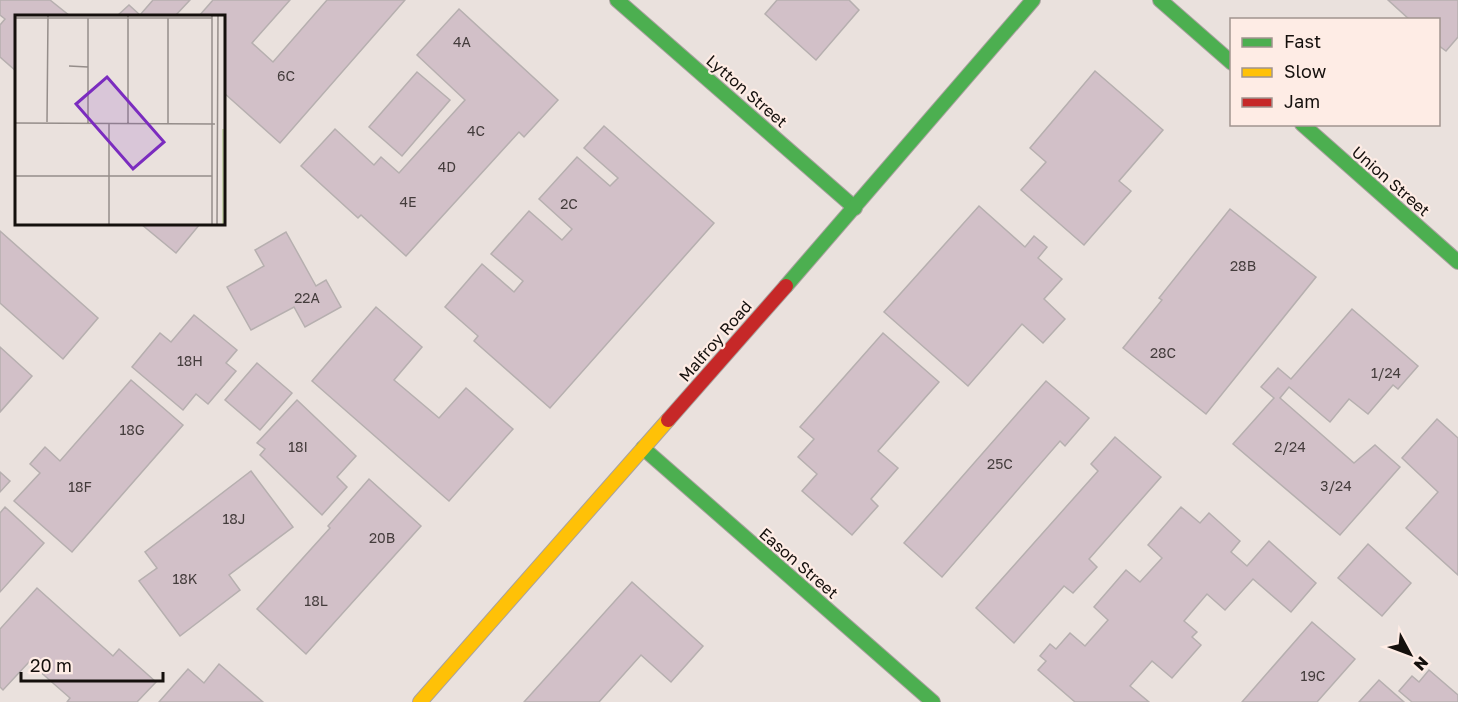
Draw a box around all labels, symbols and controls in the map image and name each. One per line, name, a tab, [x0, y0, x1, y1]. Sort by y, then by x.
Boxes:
inset map	[15, 15, 225, 225]
legend	[1230, 18, 1440, 126]
text: Fast	[1284, 30, 1321, 52]
house number: 4A	[453, 33, 472, 50]
street label: Lytton Street	[702, 50, 792, 132]
text: Slow	[1284, 60, 1327, 82]
house number: 6C	[277, 67, 295, 84]
text: Jam	[1284, 90, 1320, 112]
house number: 4C	[467, 122, 485, 139]
street label: Union Street	[1348, 142, 1434, 220]
house number: 4D	[438, 158, 456, 175]
house number: 4E	[399, 193, 417, 210]
house number: 2C	[560, 195, 578, 212]
house number: 28B	[1230, 257, 1256, 274]
house number: 22A	[294, 289, 320, 306]
street label: Malfroy Road	[674, 296, 756, 386]
house number: 28C	[1150, 344, 1176, 361]
house number: 18H	[177, 352, 203, 369]
house number: 1/24	[1371, 364, 1401, 381]
house number: 18G	[119, 421, 145, 438]
house number: 18I	[288, 438, 308, 455]
house number: 2/24	[1274, 438, 1306, 455]
house number: 25C	[987, 455, 1013, 472]
house number: 3/24	[1320, 477, 1352, 494]
house number: 18F	[68, 478, 92, 495]
house number: 18J	[222, 510, 246, 527]
street label: Eason Street	[755, 523, 843, 603]
house number: 20B	[369, 529, 395, 546]
house number: 18K	[173, 570, 198, 587]
house number: 18L	[304, 592, 328, 609]
north arrow	[1380, 624, 1440, 684]
scale bar	[21, 645, 164, 683]
text: N	[1410, 653, 1433, 675]
text: 20 m	[30, 654, 72, 676]
house number: 19C	[1301, 667, 1325, 684]

